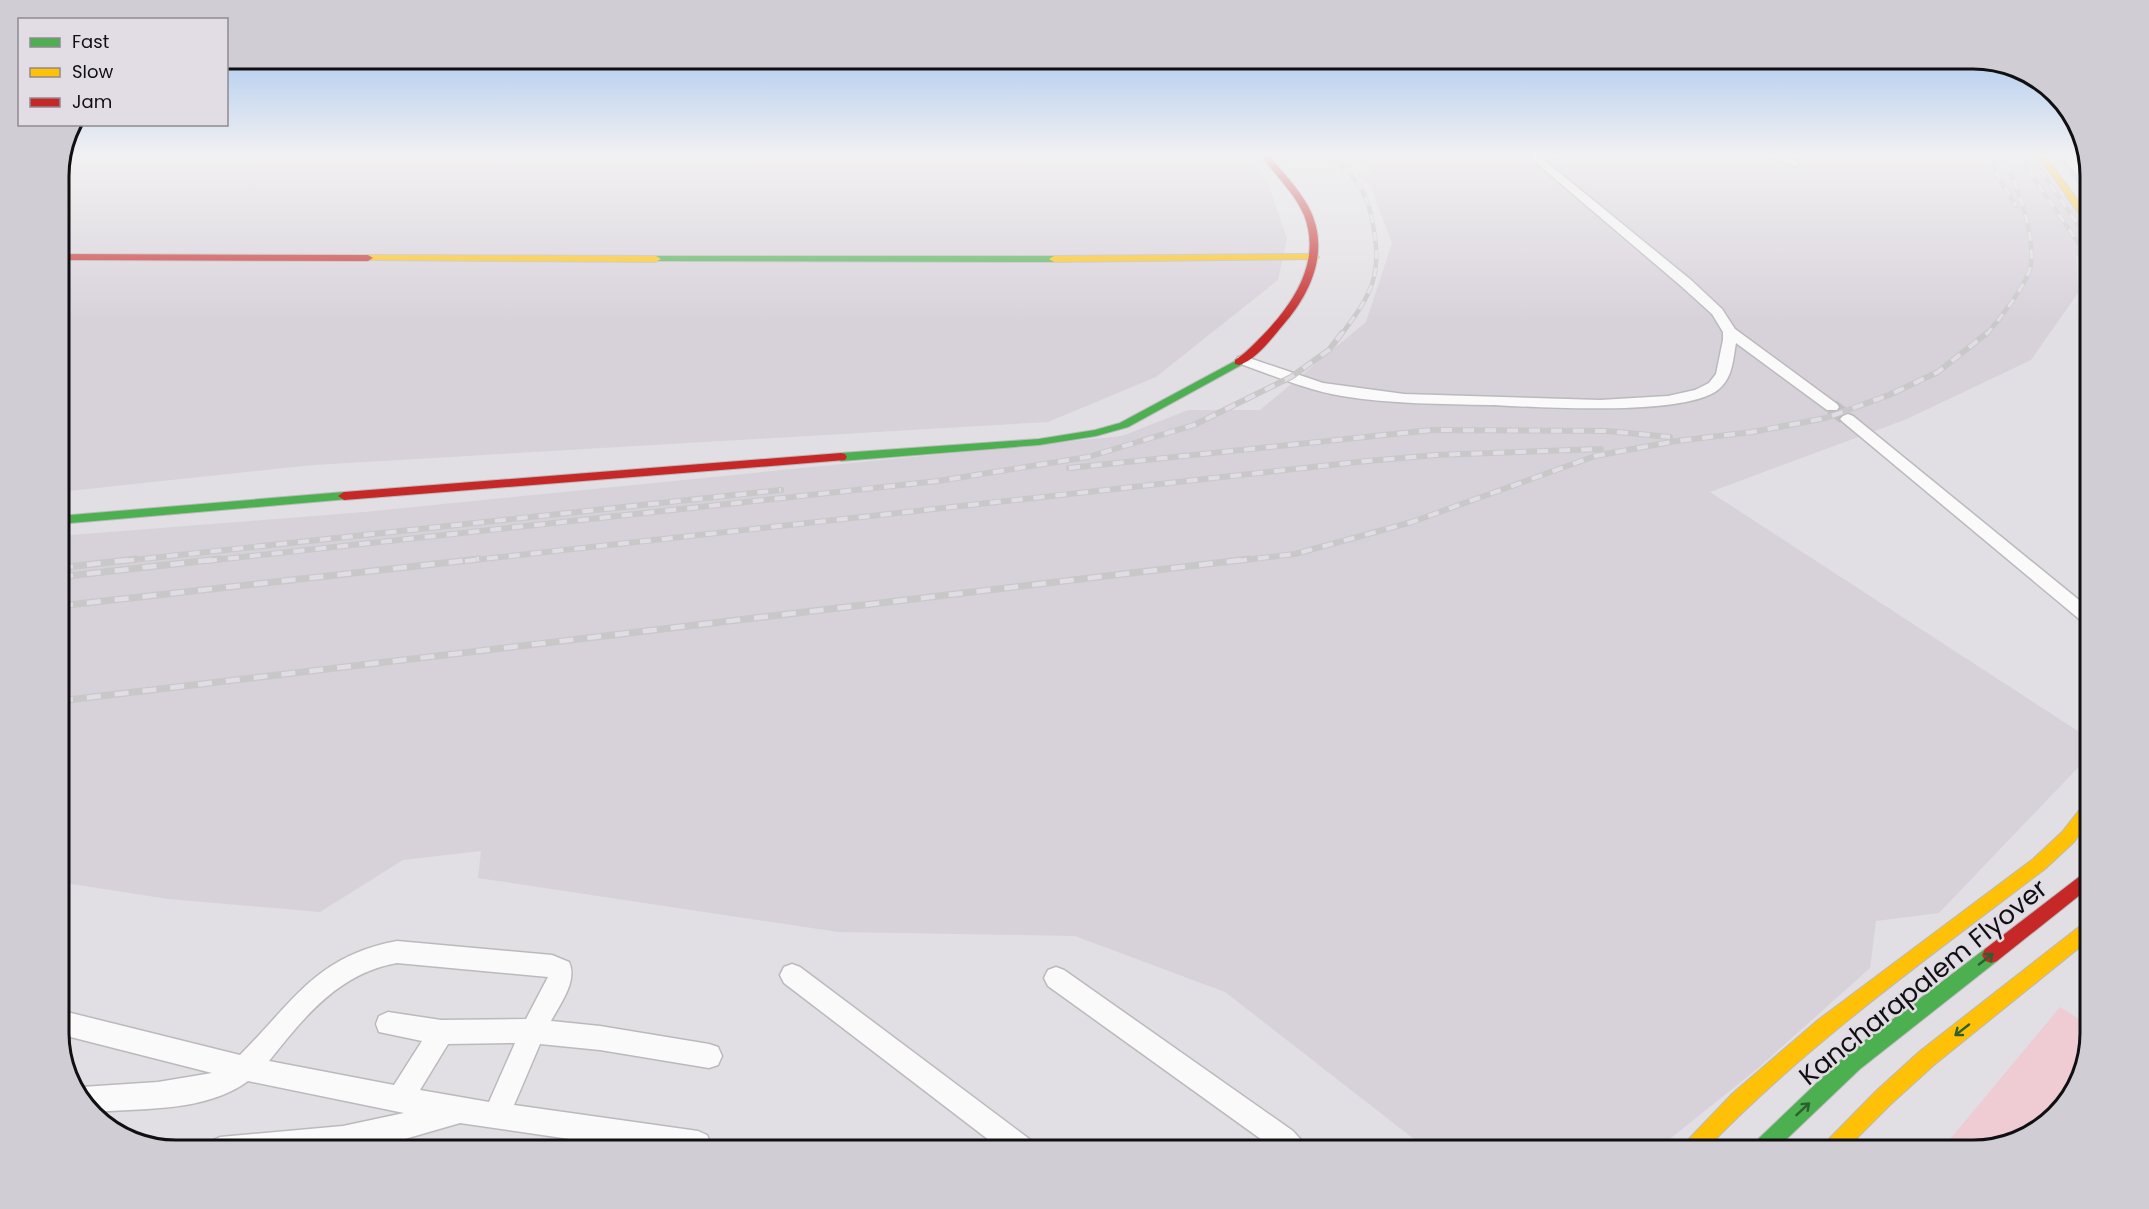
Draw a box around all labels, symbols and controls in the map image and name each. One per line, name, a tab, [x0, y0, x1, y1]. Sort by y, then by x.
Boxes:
legend	[18, 18, 228, 126]
text: Fast	[72, 29, 109, 54]
text: Slow	[72, 59, 114, 84]
text: Jam	[72, 89, 112, 114]
street label: Kancharapalem Flyover	[1791, 871, 2055, 1093]
one-way arrow	[1978, 953, 1994, 966]
one-way arrow	[1954, 1024, 1970, 1037]
one-way arrow	[1795, 1102, 1810, 1116]

